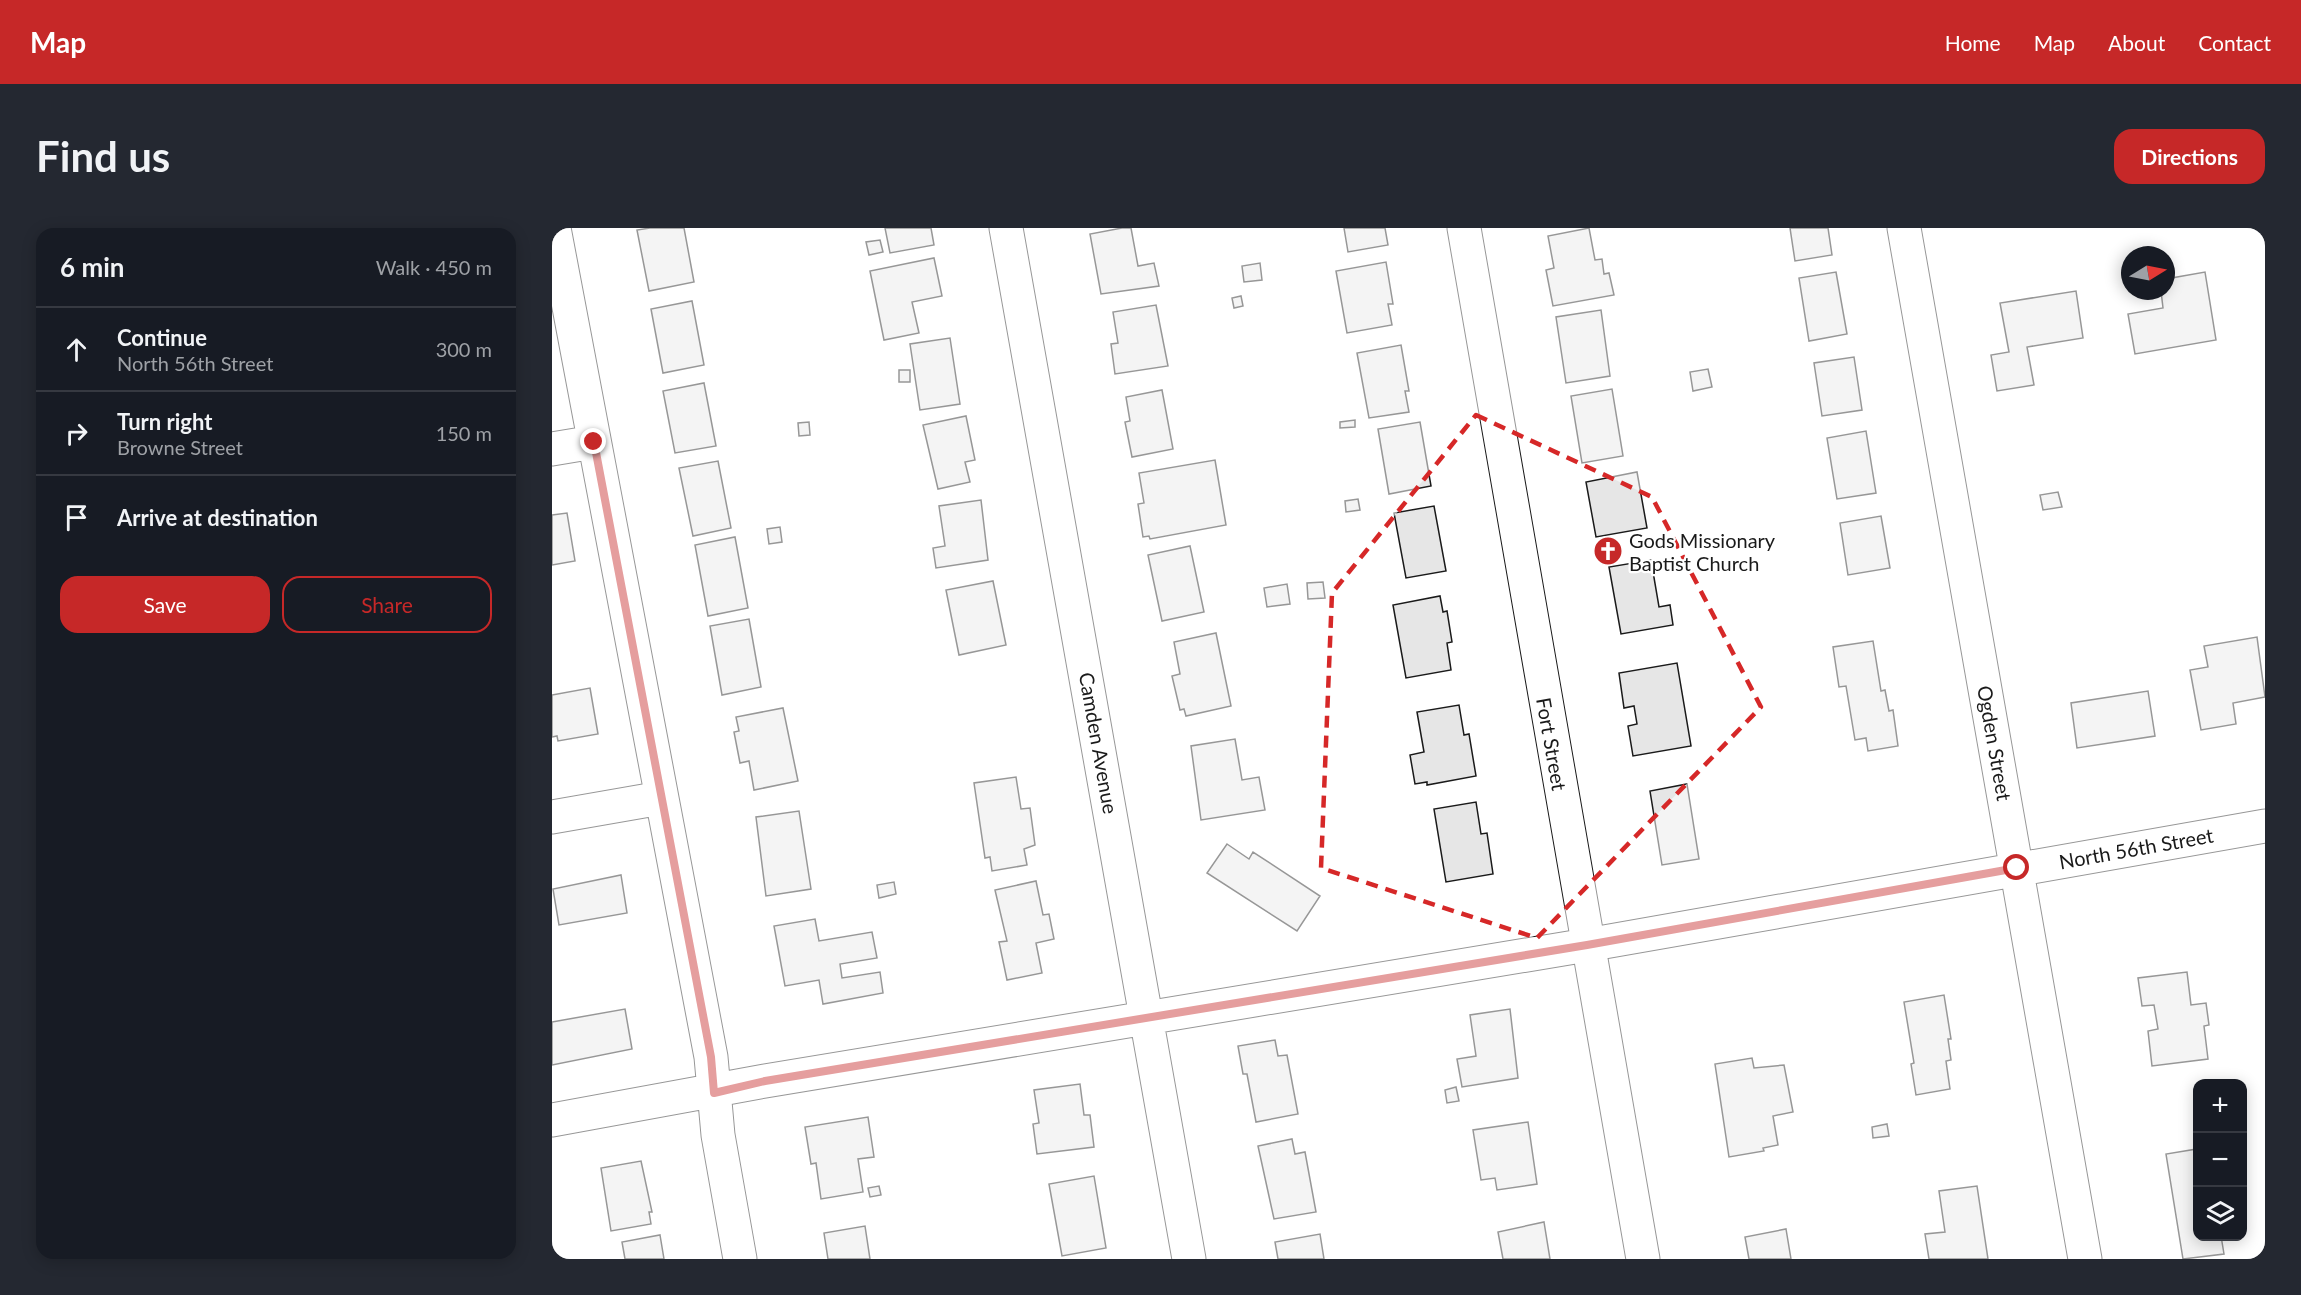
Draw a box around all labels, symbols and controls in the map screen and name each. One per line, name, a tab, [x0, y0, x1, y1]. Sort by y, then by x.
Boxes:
text: Map	[30, 25, 86, 59]
text: Home	[1945, 30, 2001, 55]
text: Map	[2034, 30, 2075, 55]
text: About	[2108, 30, 2165, 55]
text: Contact	[2198, 30, 2271, 55]
button: Directions	[2114, 129, 2265, 184]
text: Find us	[36, 131, 170, 181]
north arrow	[2121, 246, 2175, 300]
text: 6 min	[60, 251, 124, 283]
text: Walk · 450 m	[376, 255, 492, 279]
text: Continue	[117, 324, 207, 351]
icon: ahead	[60, 333, 93, 366]
text: 300 m	[436, 337, 492, 361]
text: North 56th Street	[117, 351, 273, 375]
text: Turn right	[117, 408, 212, 435]
icon: right	[60, 417, 93, 450]
text: 150 m	[436, 421, 492, 445]
route end	[580, 428, 606, 454]
text: Browne Street	[117, 435, 243, 459]
icon: arrive	[60, 501, 93, 534]
text: Arrive at destination	[117, 504, 318, 531]
place label: Gods Missionary Baptist Church	[1629, 528, 1776, 575]
church icon: Gods Missionary Baptist Church	[1592, 535, 1624, 567]
button: Save	[60, 576, 270, 633]
button: Share	[282, 576, 492, 633]
street label: Camden Avenue	[1075, 670, 1123, 816]
street label: Ogden Street	[1973, 683, 2017, 803]
street label: Fort Street	[1532, 696, 1572, 792]
street label: North 56th Street	[2057, 823, 2215, 873]
route start	[2003, 854, 2029, 880]
map controls	[2193, 1079, 2247, 1241]
button: +	[2193, 1079, 2247, 1133]
button: −	[2193, 1133, 2247, 1187]
button: layers	[2193, 1187, 2247, 1241]

